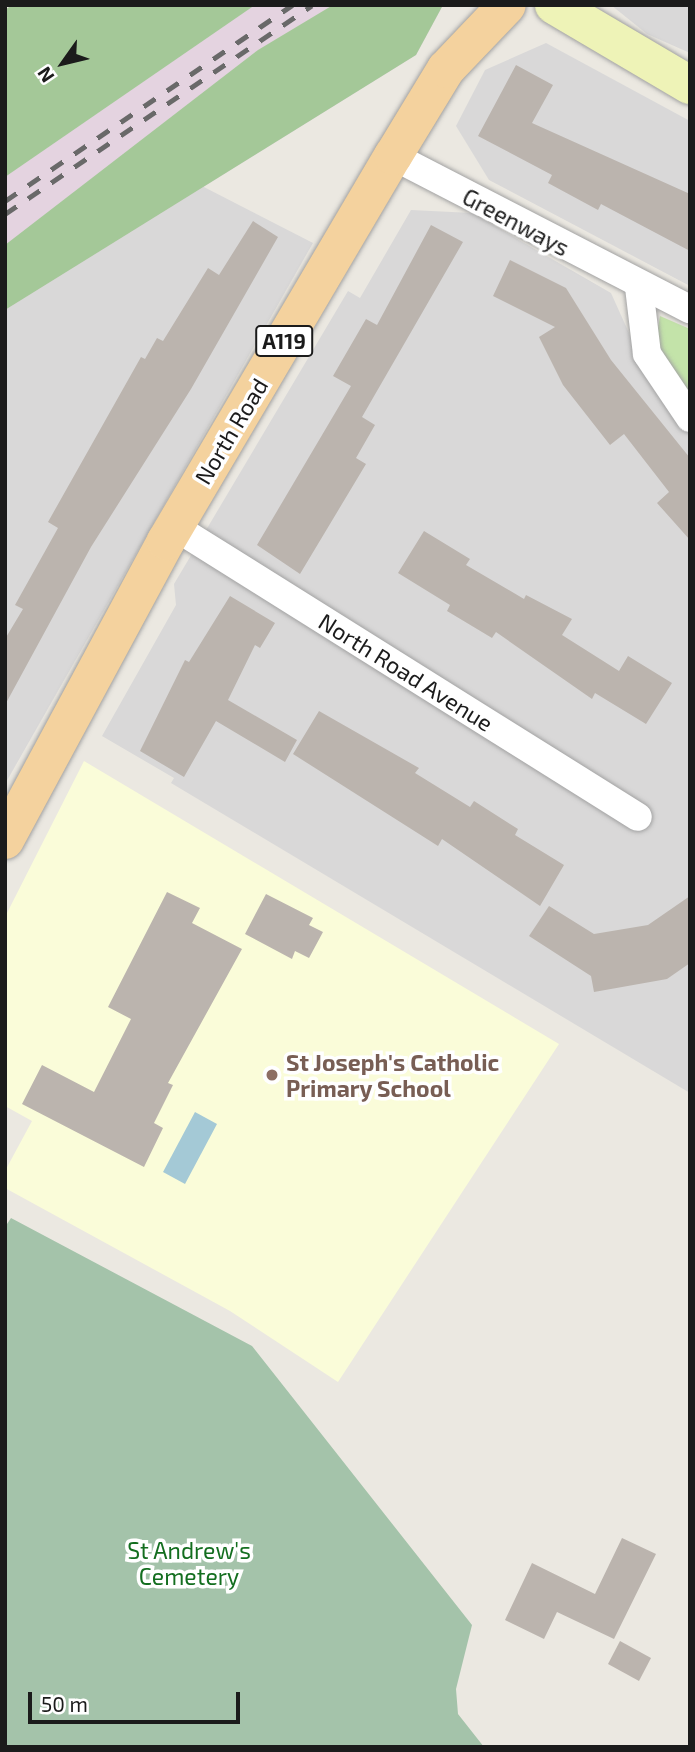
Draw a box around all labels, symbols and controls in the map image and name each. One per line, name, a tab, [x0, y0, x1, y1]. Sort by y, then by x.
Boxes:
north arrow	[28, 28, 98, 98]
text: N	[32, 63, 59, 87]
street label: Greenways	[458, 182, 574, 262]
road number: A119	[254, 324, 314, 358]
street label: North Road	[189, 373, 273, 489]
street label: North Road Avenue	[313, 607, 499, 737]
place label: St Joseph's Catholic Primary School	[286, 1048, 500, 1102]
marker: St Joseph's Catholic Primary School	[264, 1067, 280, 1083]
park label: St Andrew's Cemetery	[127, 1536, 251, 1590]
scale bar	[32, 1678, 243, 1722]
text: 50 m	[41, 1691, 88, 1716]

